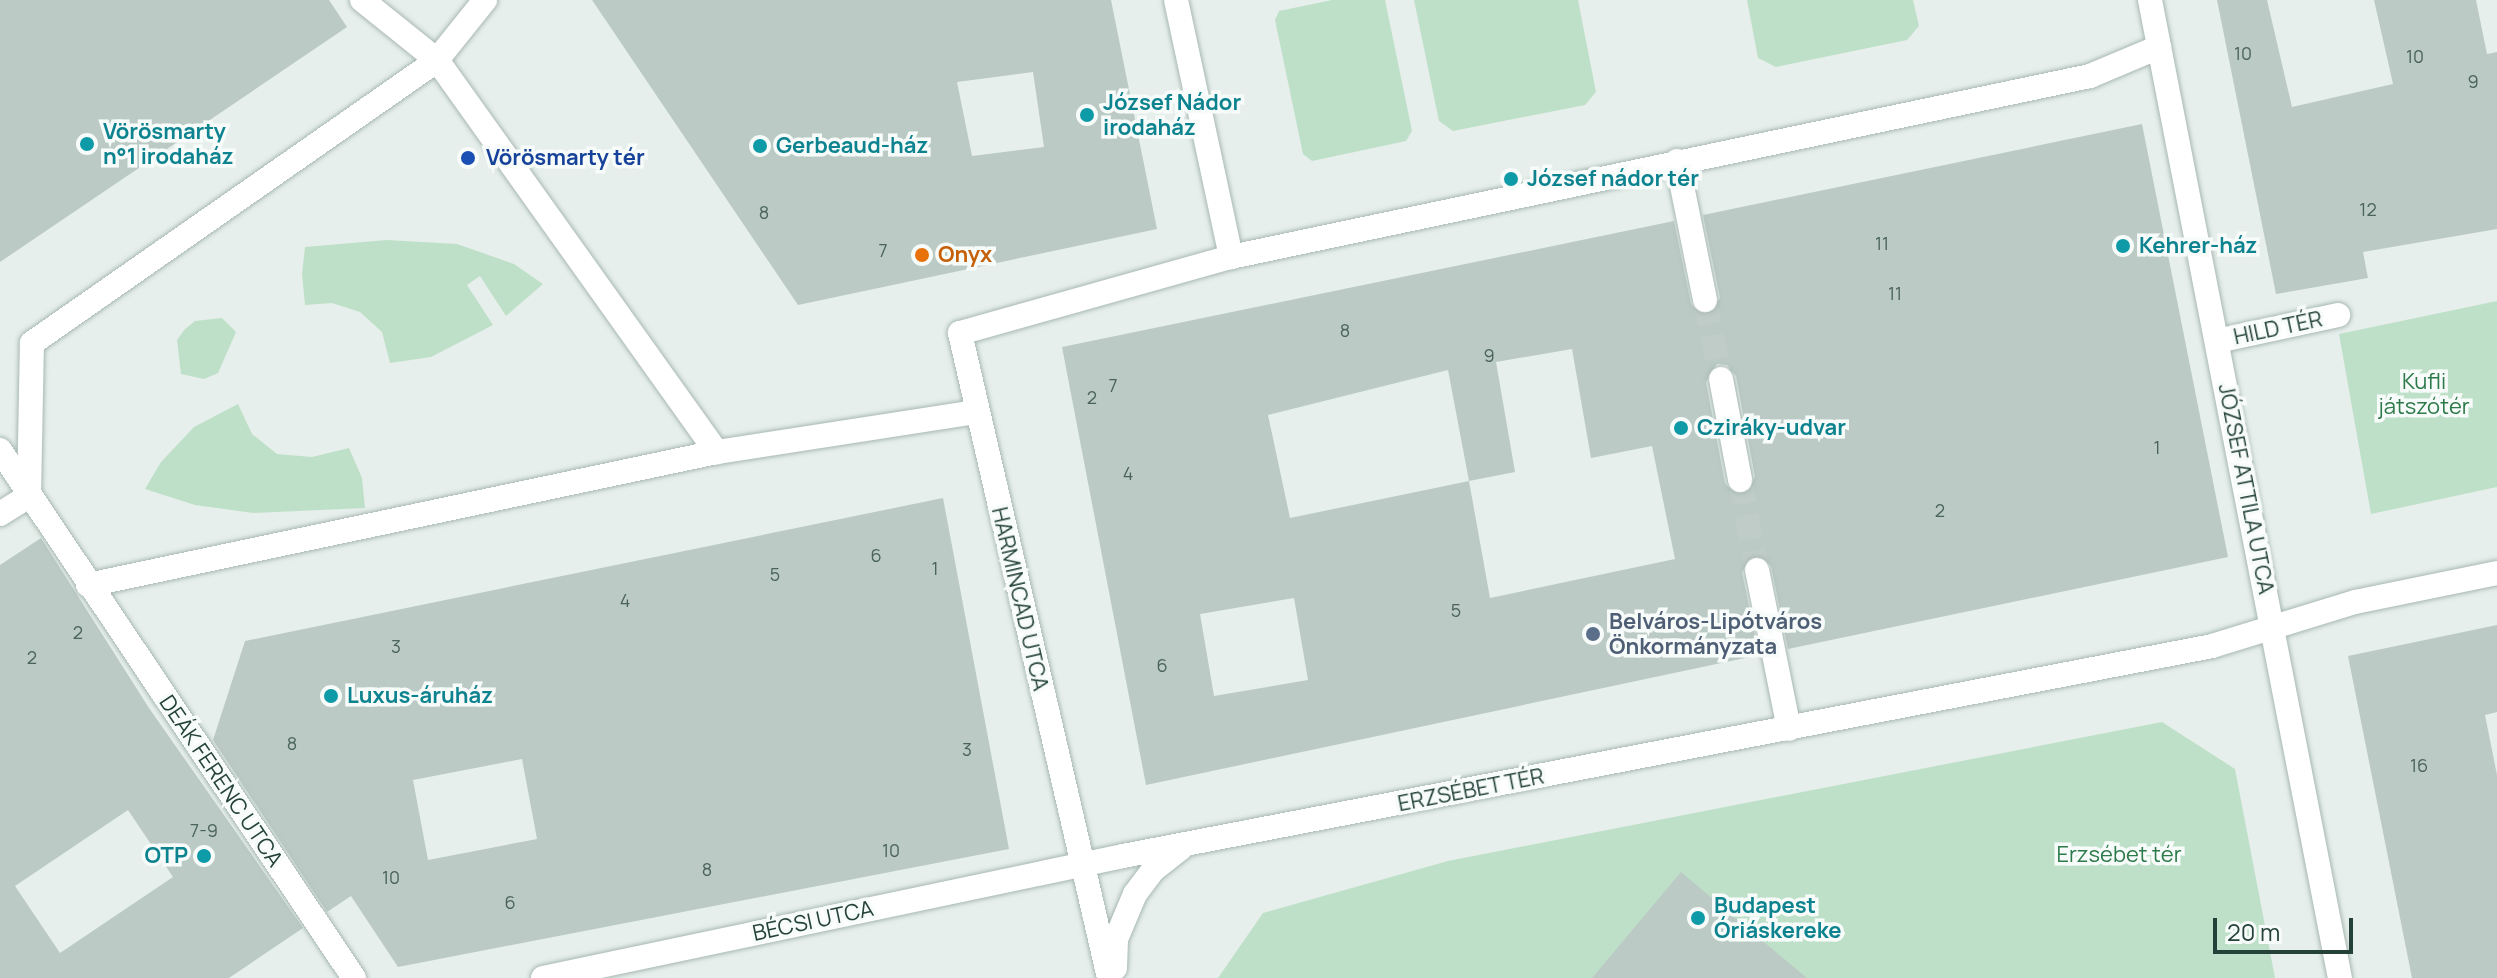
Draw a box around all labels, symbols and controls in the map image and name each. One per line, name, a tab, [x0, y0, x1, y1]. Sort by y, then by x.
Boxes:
house number: 10	[2234, 42, 2252, 64]
house number: 10	[2406, 45, 2424, 67]
house number: 9	[2467, 70, 2479, 92]
place label: József Nádor irodaház	[1103, 89, 1241, 140]
marker: József Nádor irodaház	[1078, 106, 1096, 124]
place label: Vörösmarty n°1 irodaház	[103, 118, 233, 170]
place label: Gerbeaud-ház	[776, 133, 928, 159]
marker: Vörösmarty n°1 irodaház	[78, 135, 96, 153]
marker: Gerbeaud-ház	[751, 137, 769, 155]
place label: Vörösmarty tér	[486, 145, 645, 171]
marker: Vörösmarty tér	[457, 147, 479, 169]
place label: József nádor tér	[1527, 166, 1699, 192]
marker: József nádor tér	[1502, 170, 1520, 188]
house number: 12	[2359, 198, 2377, 220]
house number: 8	[759, 201, 769, 223]
house number: 11	[1875, 232, 1889, 254]
place label: Kehrer-ház	[2139, 233, 2257, 259]
marker: Kehrer-ház	[2114, 237, 2132, 255]
house number: 7	[878, 239, 888, 261]
place label: Onyx	[938, 242, 992, 268]
marker: Onyx	[913, 246, 931, 264]
house number: 11	[1888, 282, 1902, 304]
street label: HILD TÉR	[2231, 306, 2325, 350]
house number: 8	[1340, 319, 1350, 341]
house number: 9	[1483, 344, 1495, 366]
park label: Kufli játszótér	[2378, 368, 2470, 420]
house number: 7	[1108, 374, 1118, 396]
street label: JÓZSEF ATTILA UTCA	[2213, 381, 2279, 597]
house number: 2	[1087, 386, 1097, 408]
place label: Cziráky-udvar	[1697, 415, 1846, 441]
marker: Cziráky-udvar	[1672, 419, 1690, 437]
house number: 1	[2153, 436, 2161, 458]
house number: 4	[1123, 462, 1133, 484]
house number: 2	[1935, 499, 1945, 521]
street label: HARMINCAD UTCA	[986, 505, 1054, 693]
house number: 6	[870, 544, 882, 566]
house number: 1	[931, 557, 939, 579]
house number: 5	[770, 563, 780, 585]
house number: 4	[620, 589, 630, 611]
house number: 5	[1451, 599, 1461, 621]
place label: Belváros-Lipótváros Önkormányzata	[1609, 608, 1822, 660]
house number: 2	[73, 621, 83, 643]
marker: Belváros-Lipótváros Önkormányzata	[1584, 625, 1602, 643]
house number: 3	[391, 635, 401, 657]
house number: 2	[27, 646, 37, 668]
house number: 6	[1156, 654, 1168, 676]
place label: Luxus-áruház	[347, 683, 493, 709]
marker: Luxus-áruház	[322, 687, 340, 705]
street label: DEÁK FERENC UTCA	[154, 690, 288, 872]
house number: 8	[287, 732, 297, 754]
house number: 3	[962, 738, 972, 760]
house number: 16	[2410, 754, 2428, 776]
street label: ERZSÉBET TÉR	[1395, 763, 1547, 817]
house number: 7-9	[190, 819, 218, 841]
house number: 10	[882, 839, 900, 861]
park label: Erzsébet tér	[2056, 842, 2182, 868]
place label: OTP	[145, 843, 188, 869]
marker: OTP	[195, 847, 213, 865]
house number: 8	[702, 858, 712, 880]
house number: 10	[382, 866, 400, 888]
house number: 6	[504, 891, 516, 913]
place label: Budapest Óriáskereke	[1714, 892, 1842, 944]
street label: BÉCSI UTCA	[750, 895, 876, 947]
scale bar	[2217, 902, 2357, 952]
marker: Budapest Óriáskereke	[1689, 909, 1707, 927]
text: 20 m	[2227, 915, 2280, 948]

